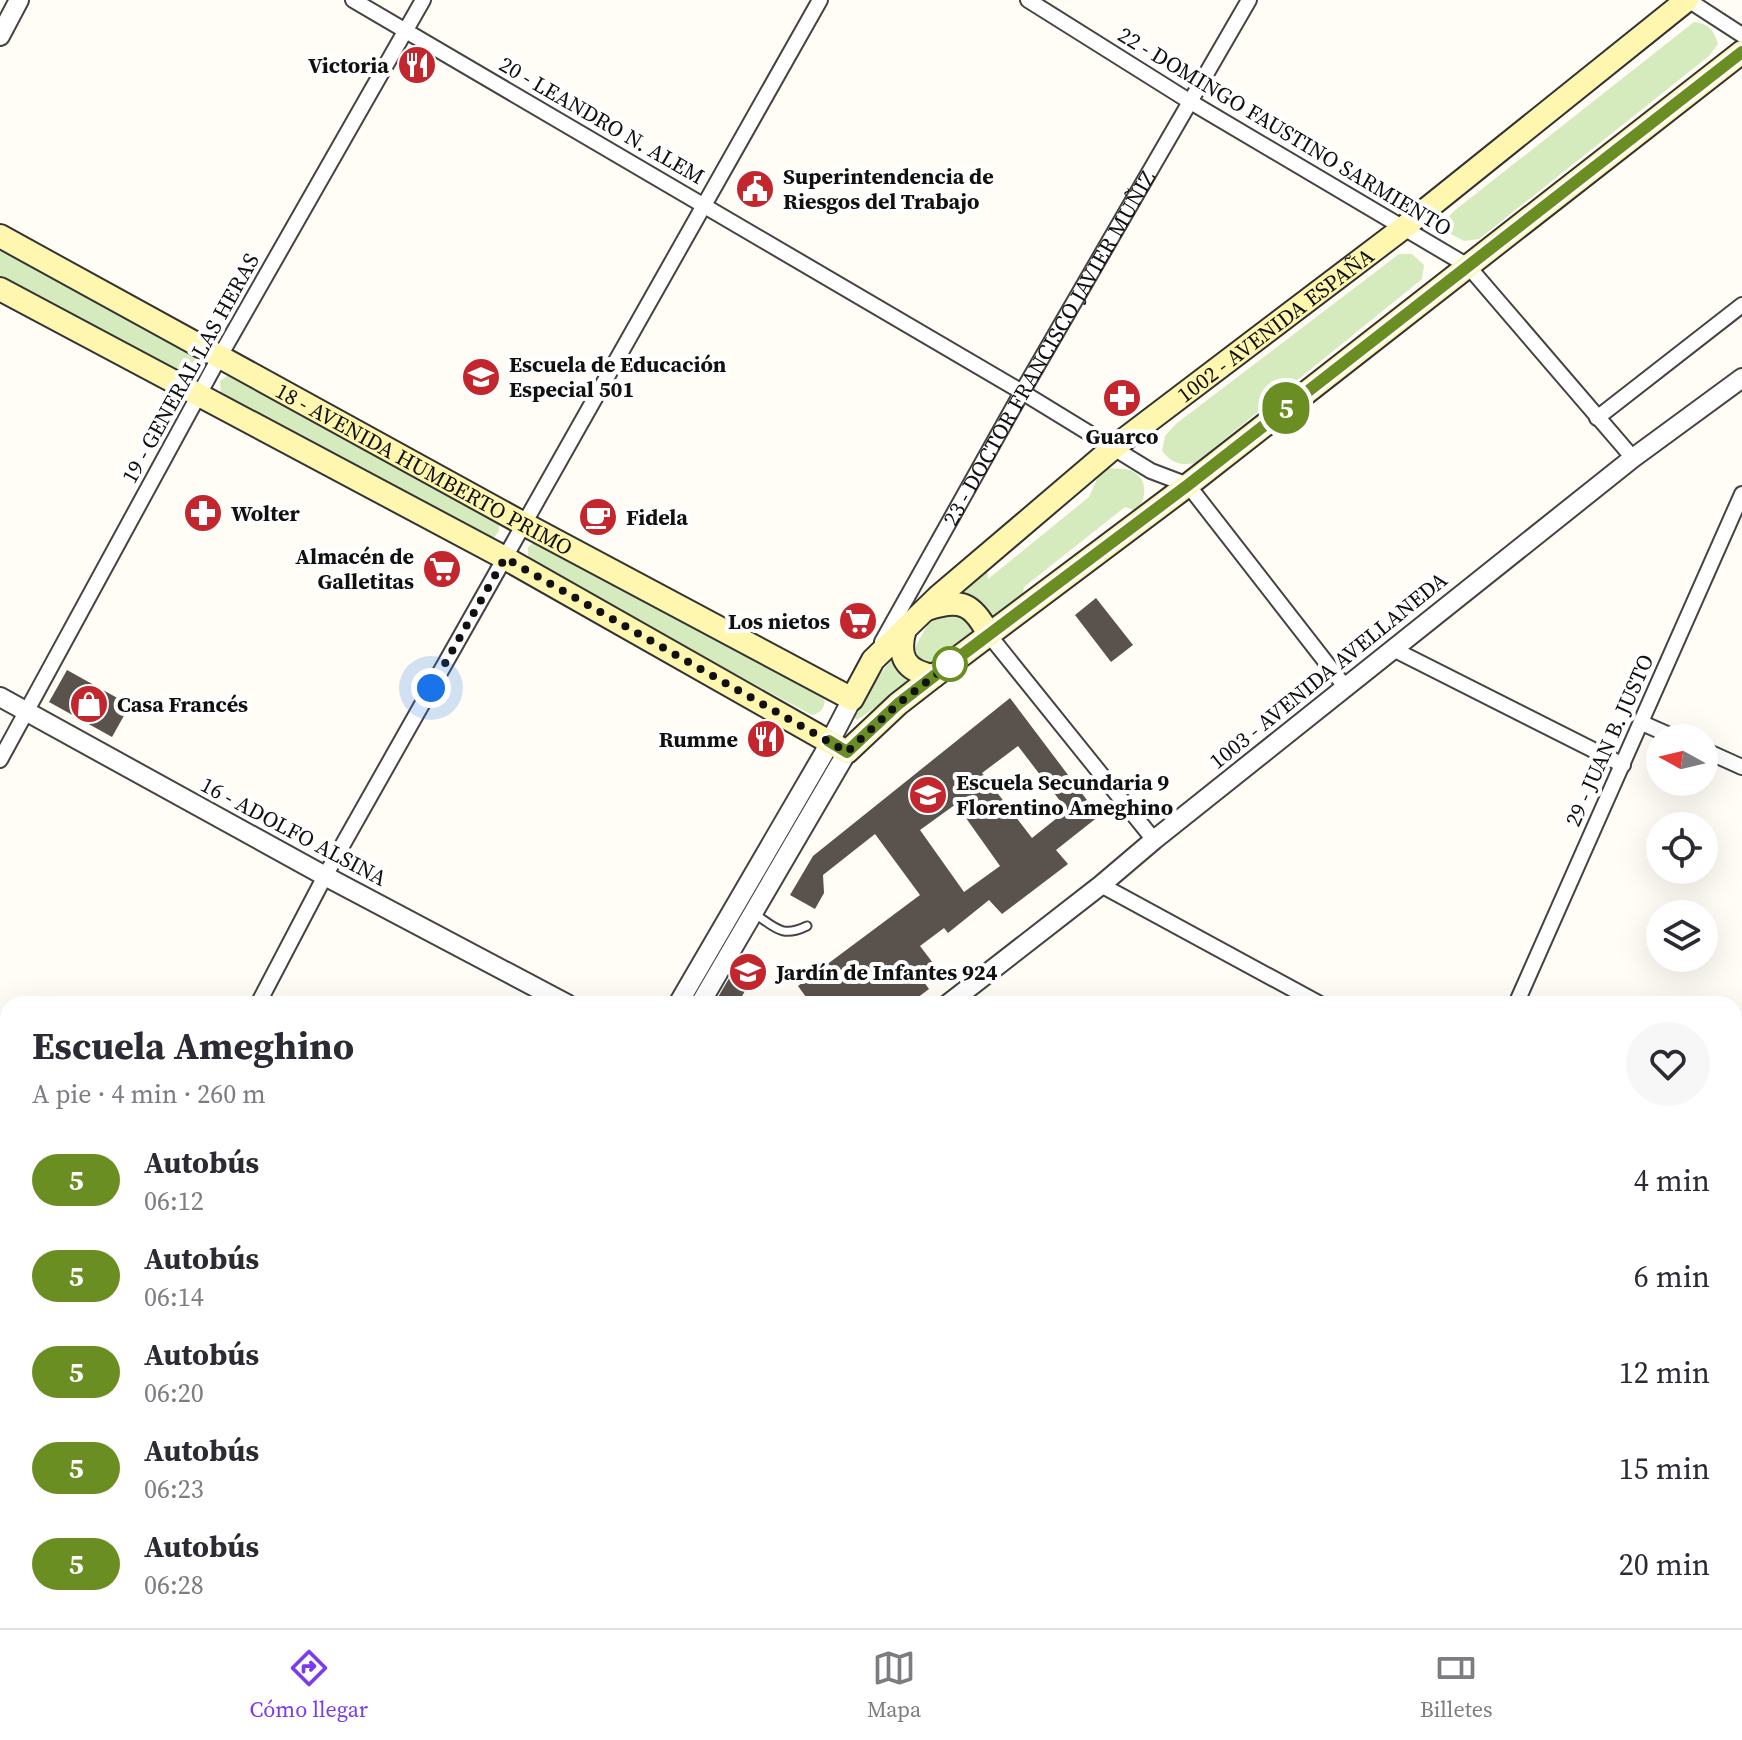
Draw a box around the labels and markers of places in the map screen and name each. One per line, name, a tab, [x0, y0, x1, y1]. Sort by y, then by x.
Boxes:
restaurant icon: Victoria	[396, 44, 438, 86]
place label: Victoria	[308, 50, 389, 80]
place label: Superintendencia de Riesgos del Trabajo	[783, 161, 994, 216]
public building icon: Superintendencia de Riesgos del Trabajo	[734, 168, 776, 210]
place label: Escuela de Educación Especial 501	[509, 349, 727, 404]
school or university icon: Escuela de Educación Especial 501	[460, 356, 502, 398]
pharmacy icon: Guarco	[1101, 377, 1143, 419]
place label: Guarco	[1085, 421, 1159, 451]
pharmacy icon: Wolter	[182, 492, 224, 534]
cafe icon: Fidela	[577, 496, 619, 538]
place label: Wolter	[231, 498, 300, 528]
place label: Fidela	[626, 502, 688, 532]
place label: Almacén de Galletitas	[295, 541, 414, 596]
supermarket icon: Almacén de Galletitas	[421, 548, 463, 590]
supermarket icon: Los nietos	[837, 600, 879, 642]
place label: Los nietos	[728, 606, 830, 636]
unlabelled marker	[933, 647, 967, 681]
shop icon: Casa Francés	[68, 683, 110, 725]
place label: Casa Francés	[117, 689, 248, 719]
restaurant icon: Rumme	[745, 718, 787, 760]
place label: Rumme	[659, 724, 738, 754]
place label: Escuela Secundaria 9 Florentino Ameghino	[956, 767, 1173, 822]
school or university icon: Escuela Secundaria 9 Florentino Ameghino	[907, 774, 949, 816]
school or university icon: Jardín de Infantes 924	[727, 951, 769, 993]
place label: Jardín de Infantes 924	[774, 957, 998, 987]

